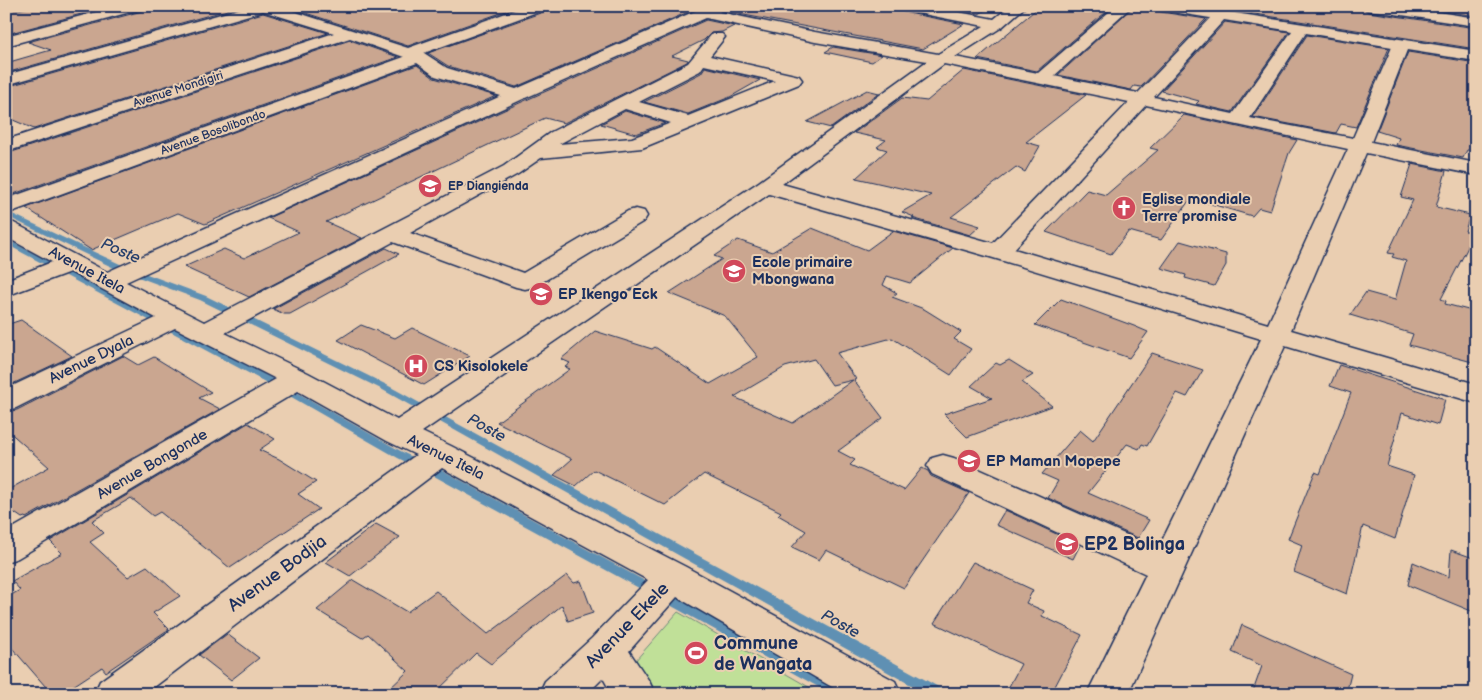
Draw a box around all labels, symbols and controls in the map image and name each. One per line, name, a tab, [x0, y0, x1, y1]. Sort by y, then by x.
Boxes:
street label: Avenue Mondigiri	[131, 68, 225, 111]
street label: Avenue Bosolibondo	[159, 106, 268, 158]
school or university icon: EP Diangienda	[417, 173, 443, 199]
place label: EP Diangienda	[448, 179, 529, 194]
place label: Eglise mondiale Terre promise	[1142, 190, 1251, 226]
church icon: Eglise mondiale Terre promise	[1111, 195, 1137, 221]
water label: Poste	[98, 235, 143, 268]
street label: Avenue Itela	[45, 242, 128, 299]
place label: Ecole primaire Mbongwana	[752, 253, 853, 289]
school or university icon: Ecole primaire Mbongwana	[721, 258, 747, 284]
school or university icon: EP Ikengo Eck	[528, 281, 554, 307]
place label: EP Ikengo Eck	[558, 285, 658, 304]
street label: Avenue Dyala	[46, 331, 137, 388]
hospital icon: CS Kisolokele	[403, 353, 429, 379]
place label: CS Kisolokele	[434, 357, 529, 376]
water label: Poste	[464, 410, 509, 447]
street label: Avenue Bongonde	[93, 425, 211, 504]
street label: Avenue Itela	[404, 431, 488, 484]
school or university icon: EP Maman Mopepe	[956, 448, 982, 474]
place label: EP Maman Mopepe	[986, 452, 1121, 471]
street label: Avenue Bodjia	[224, 531, 331, 616]
school or university icon: EP2 Bolinga	[1054, 531, 1080, 557]
place label: EP2 Bolinga	[1084, 534, 1185, 555]
street label: Avenue Ekele	[581, 578, 674, 673]
water label: Poste	[818, 606, 863, 643]
place label: Commune de Wangata	[714, 633, 812, 675]
sports icon: Commune de Wangata	[683, 640, 709, 666]

